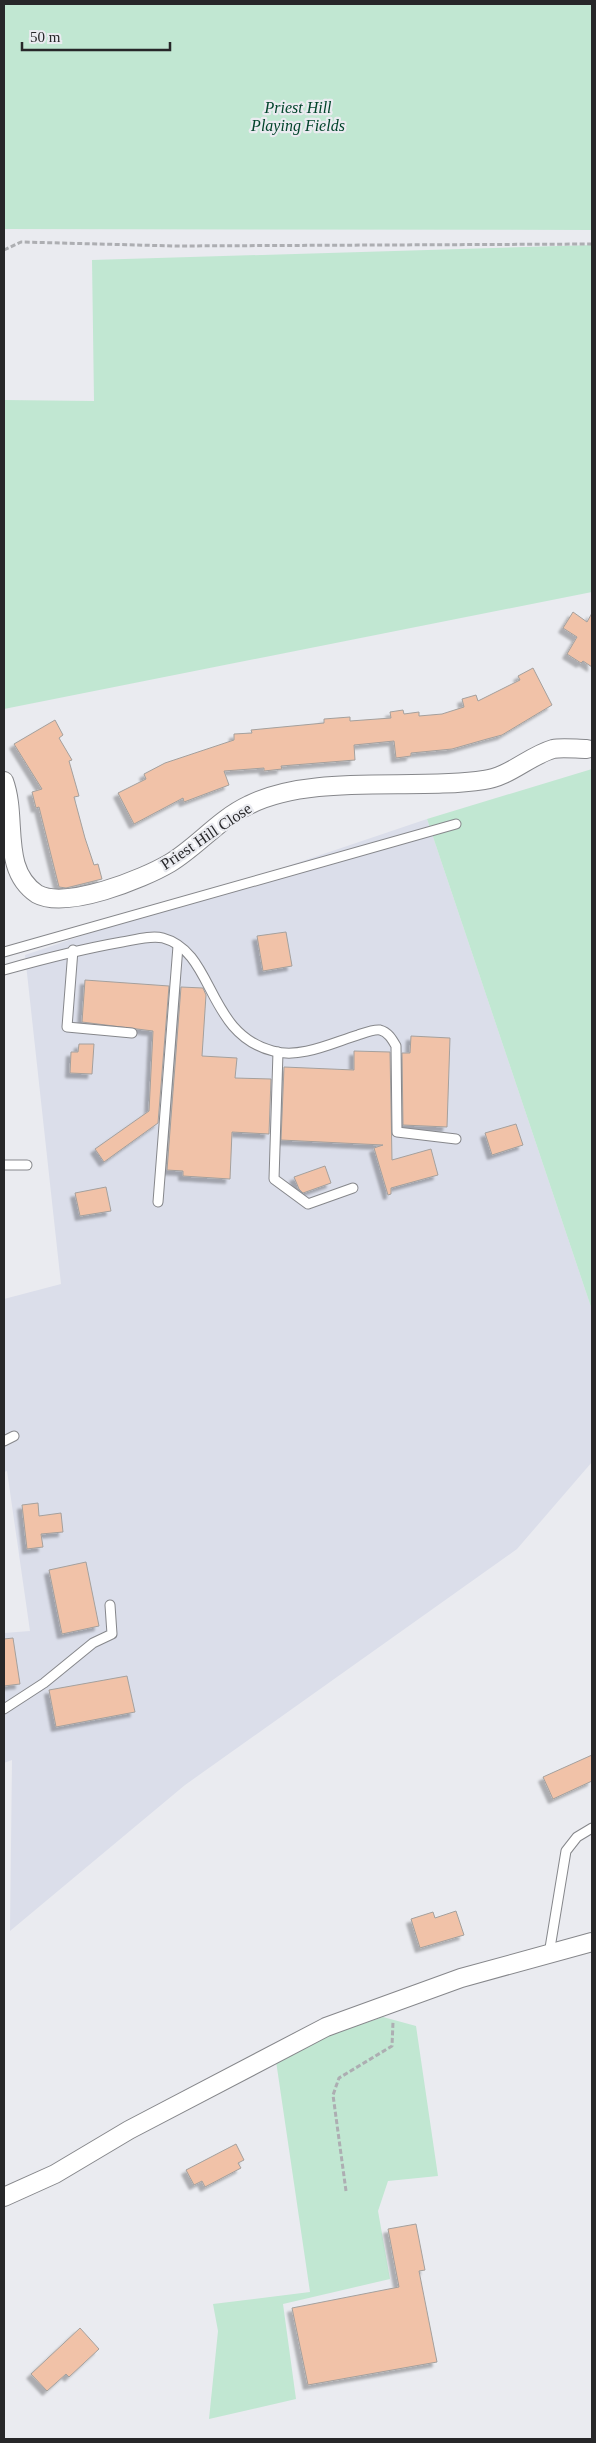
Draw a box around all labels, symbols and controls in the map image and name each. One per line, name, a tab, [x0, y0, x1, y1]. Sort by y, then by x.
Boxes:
scale bar	[22, 20, 170, 52]
text: 50 m	[30, 29, 61, 45]
park label: Priest Hill Playing Fields	[250, 99, 345, 135]
street label: Priest Hill Close	[157, 799, 255, 873]

